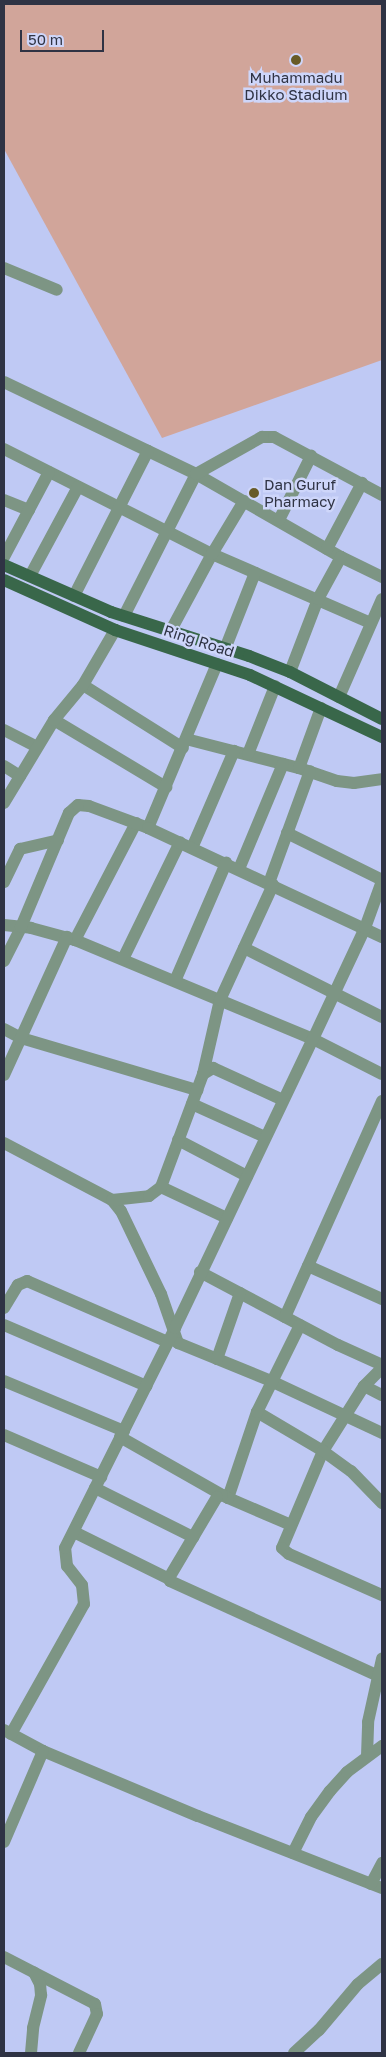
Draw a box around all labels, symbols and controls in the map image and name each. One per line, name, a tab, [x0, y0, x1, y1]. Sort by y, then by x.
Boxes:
scale bar	[22, 20, 106, 52]
text: 50 m	[28, 30, 63, 48]
marker: Muhammadu Dikko Stadium	[290, 54, 302, 66]
place label: Muhammadu Dikko Stadium	[244, 68, 348, 103]
place label: Dan Guruf Pharmacy	[264, 475, 336, 510]
marker: Dan Guruf Pharmacy	[248, 487, 260, 499]
street label: Ring Road	[161, 621, 237, 661]

